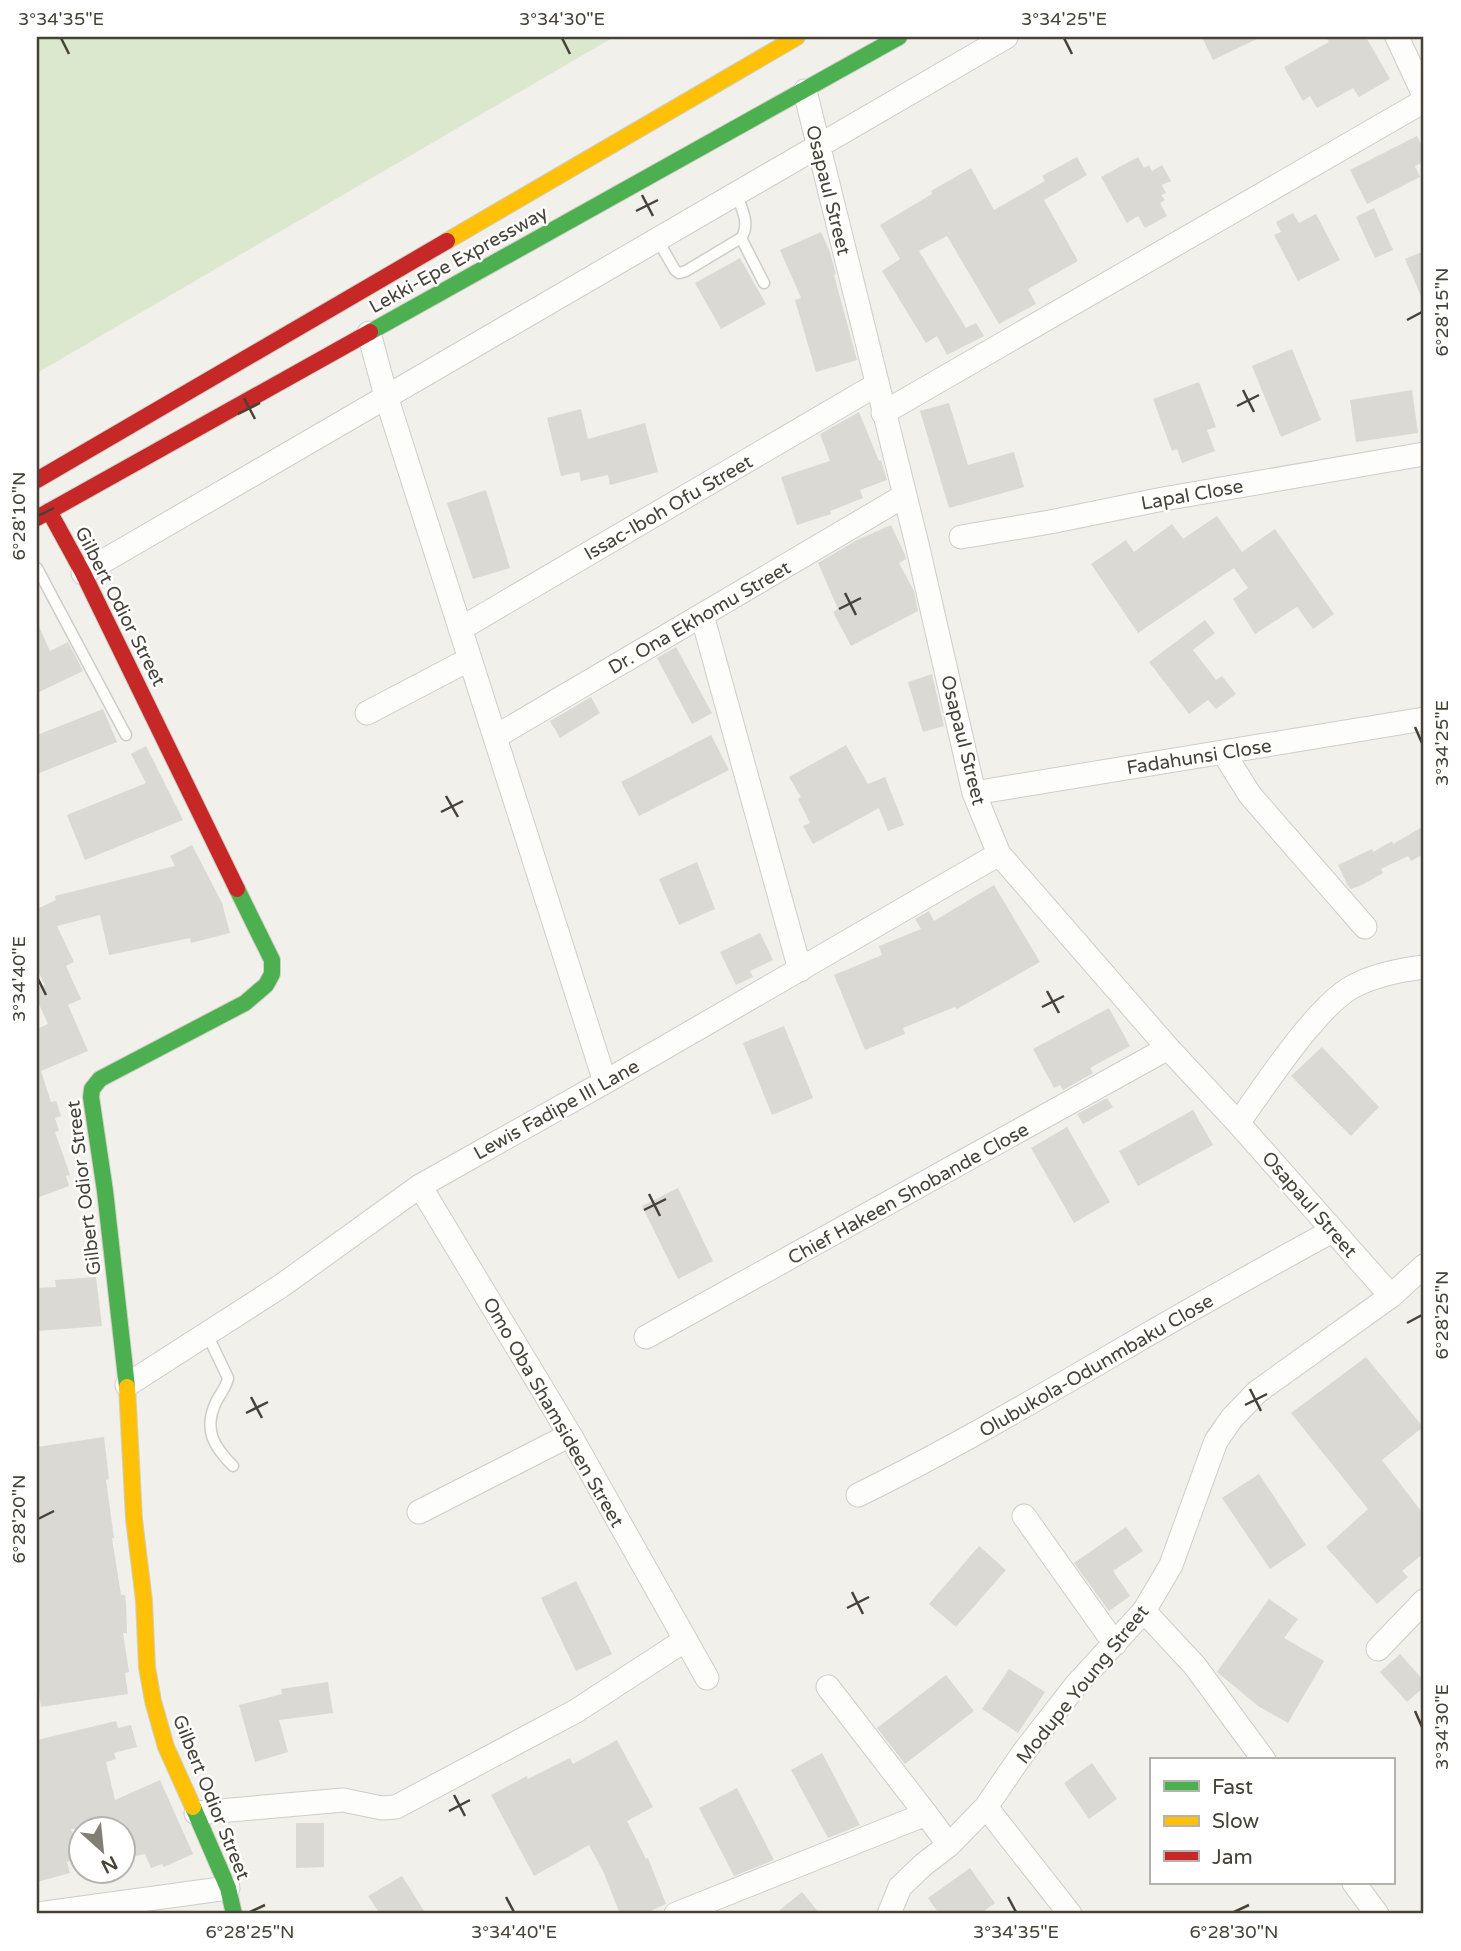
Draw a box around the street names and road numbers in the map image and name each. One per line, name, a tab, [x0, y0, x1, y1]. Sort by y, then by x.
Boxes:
street label: Osapaul Street	[801, 123, 855, 258]
street label: Lekki-Epe Expressway	[365, 202, 552, 318]
street label: Issac-Iboh Ofu Street	[580, 451, 757, 565]
street label: Lapal Close	[1139, 475, 1245, 515]
street label: Gilbert Odior Street	[70, 523, 170, 690]
street label: Dr. Ona Ekhomu Street	[604, 557, 795, 679]
street label: Osapaul Street	[936, 673, 990, 808]
street label: Fadahunsi Close	[1125, 735, 1273, 779]
street label: Lewis Fadipe III Lane	[470, 1055, 643, 1165]
street label: Gilbert Odior Street	[62, 1099, 106, 1277]
street label: Chief Hakeen Shobande Close	[784, 1118, 1033, 1269]
street label: Osapaul Street	[1257, 1147, 1361, 1262]
street label: Olubukola-Odunmbaku Close	[976, 1290, 1217, 1442]
street label: Omo Oba Shamsideen Street	[478, 1294, 628, 1531]
street label: Modupe Young Street	[1012, 1601, 1153, 1768]
street label: Gilbert Odior Street	[168, 1712, 254, 1883]

